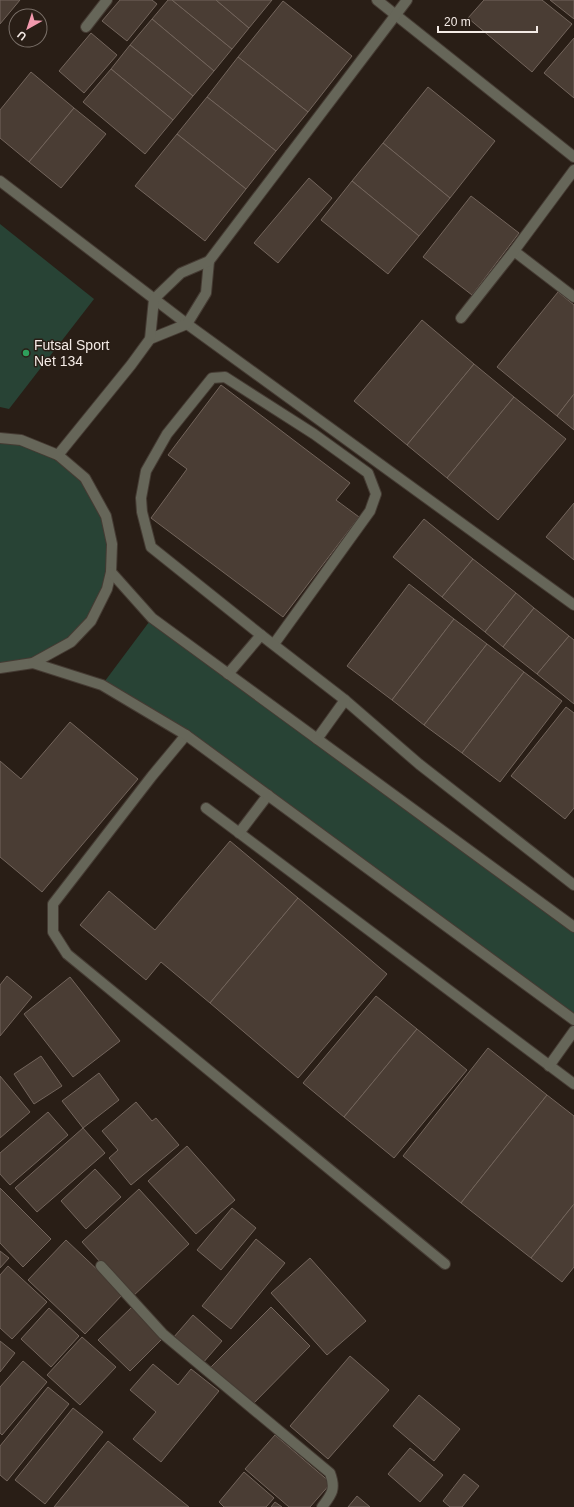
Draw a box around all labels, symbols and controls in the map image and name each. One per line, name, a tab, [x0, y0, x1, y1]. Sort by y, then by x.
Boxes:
north arrow	[8, 8, 48, 48]
scale bar	[438, 8, 537, 34]
text: 20 m	[444, 15, 471, 29]
text: U	[15, 29, 29, 43]
place label: Futsal Sport Net 134	[34, 337, 110, 369]
marker: Futsal Sport Net 134	[21, 348, 31, 358]

